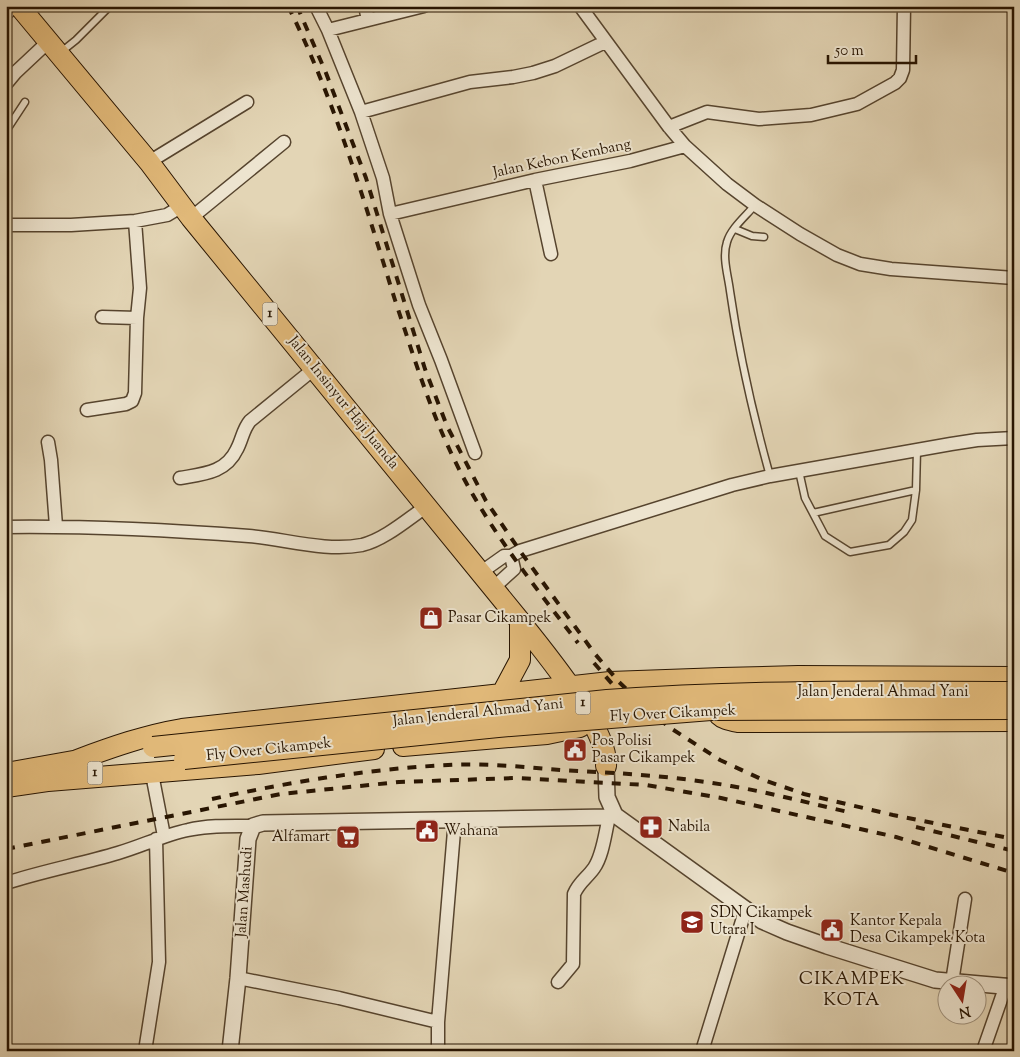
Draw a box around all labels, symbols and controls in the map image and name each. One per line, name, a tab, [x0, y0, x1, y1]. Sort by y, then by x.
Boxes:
scale bar	[828, 32, 915, 64]
text: 50 m	[834, 41, 864, 62]
street label: Jalan Kebon Kembang	[490, 134, 633, 184]
road number: 1	[262, 302, 278, 326]
street label: Jalan Insinyur Haji Juanda	[282, 331, 403, 474]
shop icon: Pasar Cikampek	[418, 605, 444, 631]
place label: Pasar Cikampek	[448, 608, 552, 629]
street label: Jalan Jenderal Ahmad Yani	[796, 682, 969, 703]
road number: 1	[576, 691, 590, 714]
street label: Jalan Jenderal Ahmad Yani	[391, 694, 564, 732]
street label: Fly Over Cikampek	[610, 700, 736, 728]
place label: Pos Polisi Pasar Cikampek	[592, 731, 696, 769]
street label: Fly Over Cikampek	[205, 733, 333, 767]
public building icon: Pos Polisi Pasar Cikampek	[562, 737, 588, 763]
road number: 1	[88, 761, 102, 784]
pharmacy icon: Nabila	[638, 814, 664, 840]
place label: Nabila	[668, 817, 710, 838]
public building icon: Wahana	[414, 818, 440, 844]
place label: Wahana	[444, 821, 498, 842]
supermarket icon: Alfamart	[335, 824, 361, 850]
place label: Alfamart	[272, 827, 330, 848]
street label: Jalan Mashudi	[231, 846, 259, 939]
place label: SDN Cikampek Utara I	[710, 903, 813, 941]
school or university icon: SDN Cikampek Utara I	[679, 909, 705, 935]
place label: Kantor Kepala Desa Cikampek Kota	[850, 911, 985, 949]
public building icon: Kantor Kepala Desa Cikampek Kota	[819, 917, 845, 943]
district label: CIKAMPEK KOTA	[799, 967, 905, 1014]
north arrow	[938, 974, 988, 1024]
text: N	[957, 1000, 972, 1022]

